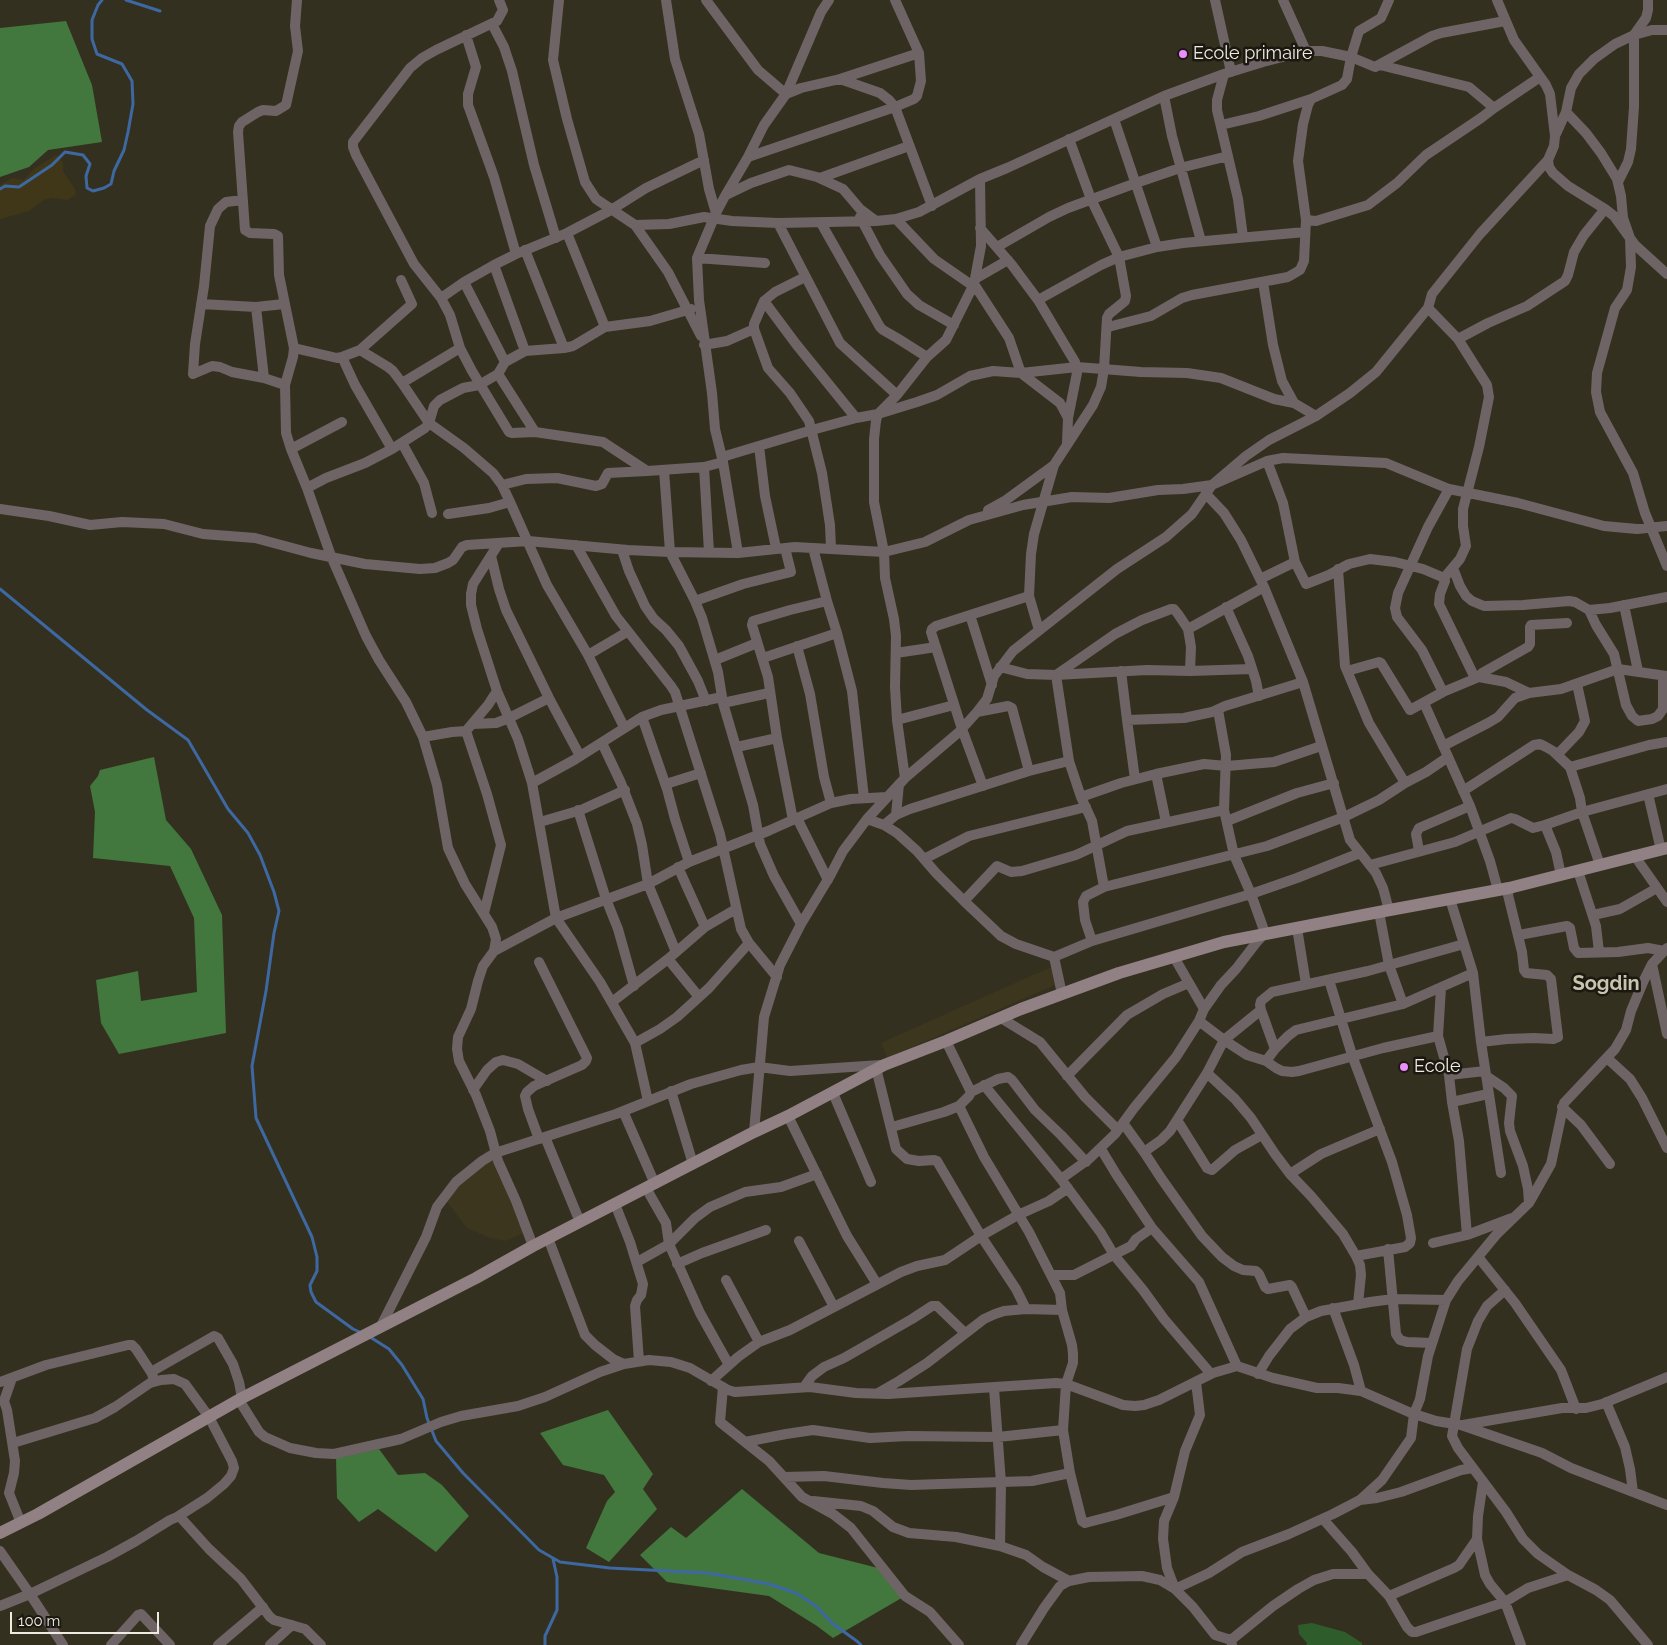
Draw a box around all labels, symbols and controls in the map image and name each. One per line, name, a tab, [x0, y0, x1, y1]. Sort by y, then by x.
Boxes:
place label: Ecole primaire	[1193, 43, 1312, 65]
marker: Ecole primaire	[1177, 48, 1189, 60]
district label: Sogdin	[1572, 972, 1640, 996]
place label: Ecole	[1414, 1056, 1461, 1078]
marker: Ecole	[1398, 1061, 1410, 1073]
scale bar	[12, 1602, 161, 1634]
text: 100 m	[18, 1612, 60, 1630]

